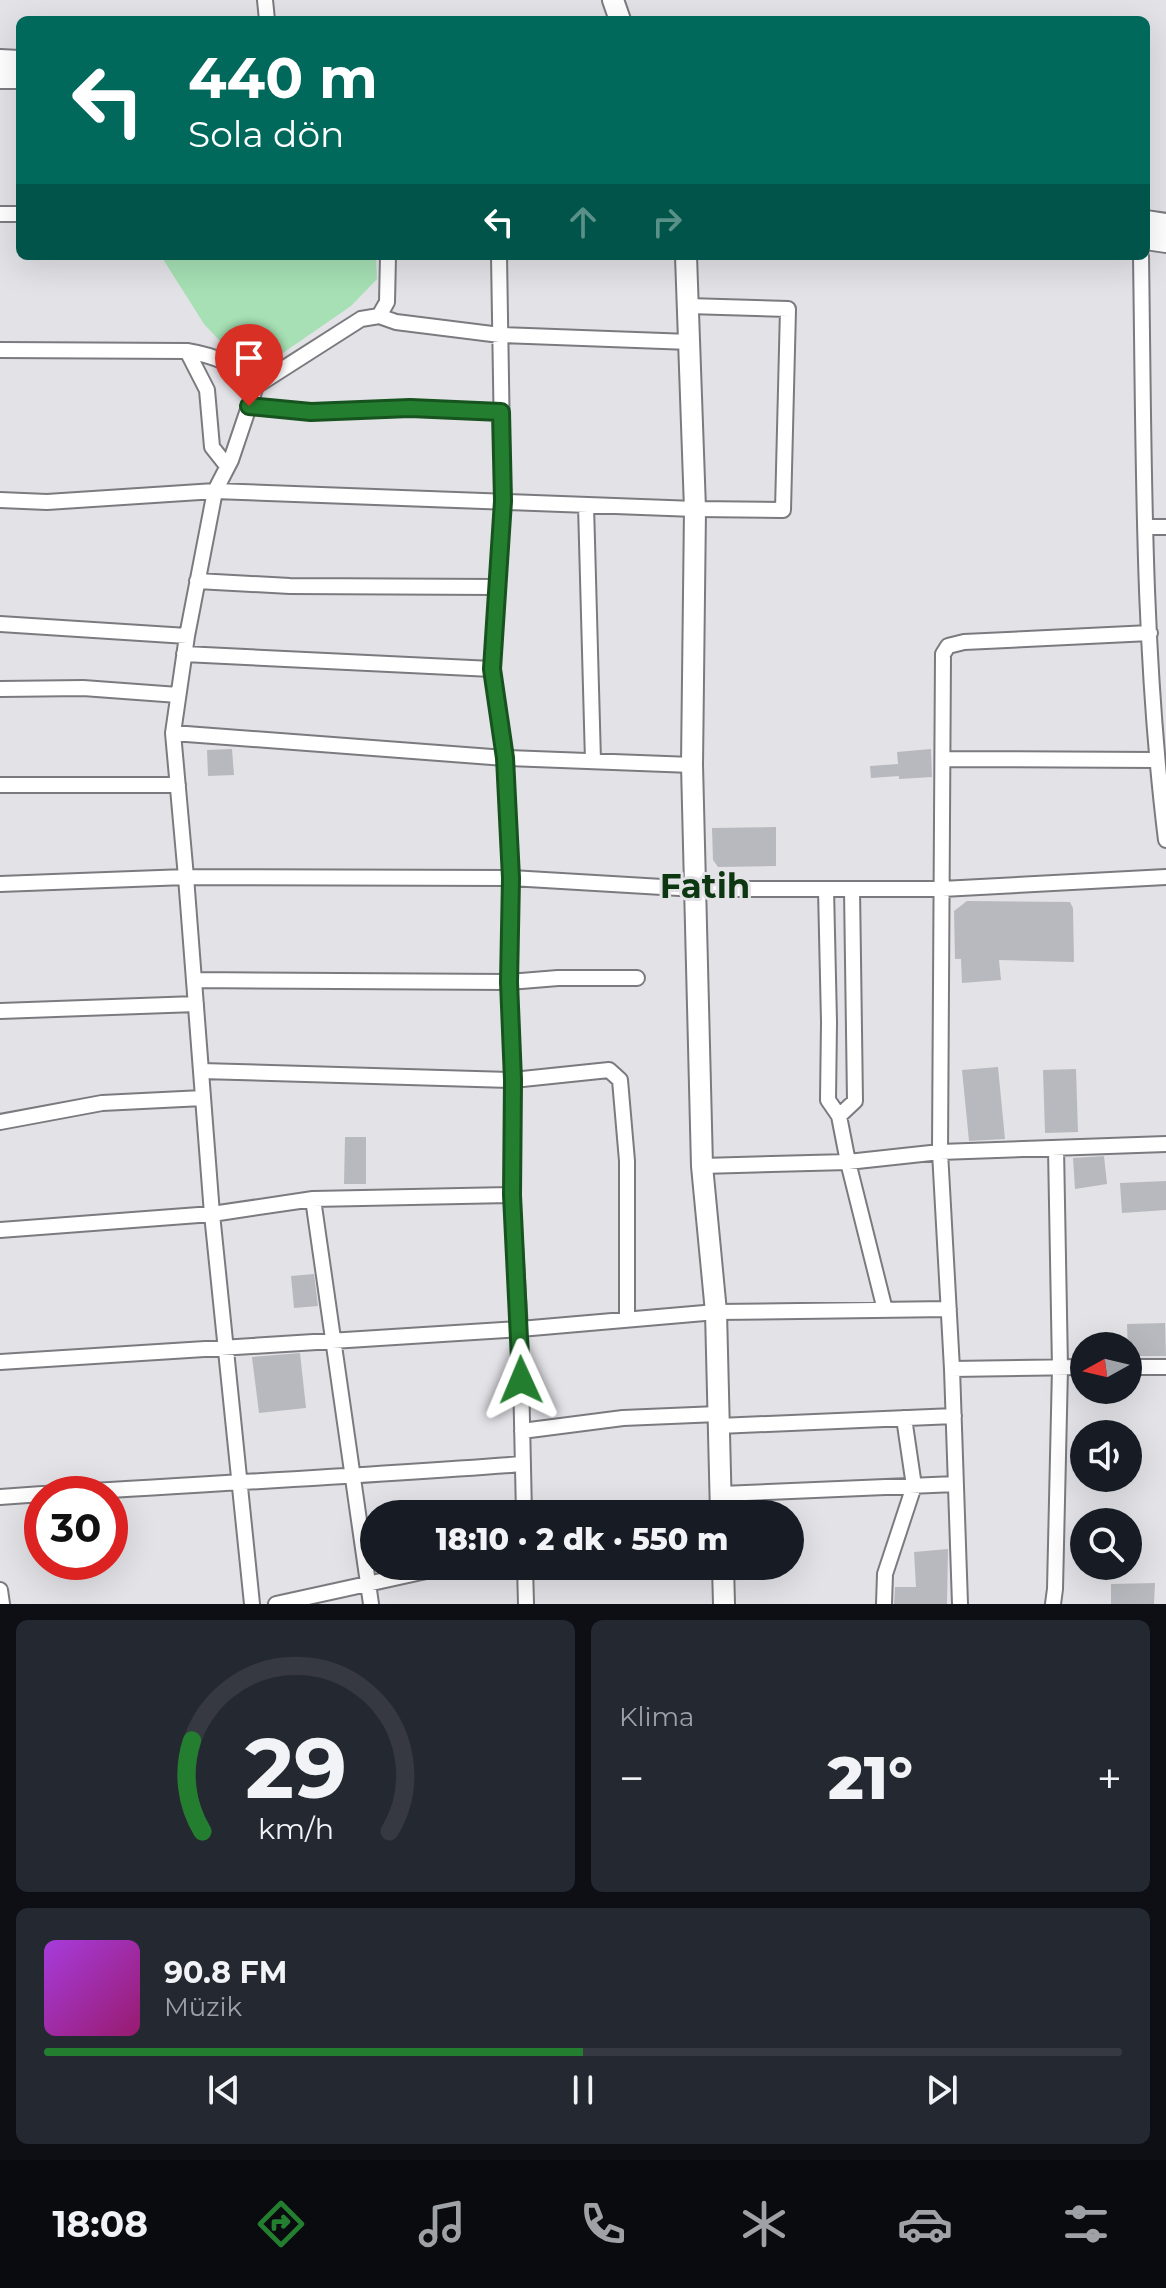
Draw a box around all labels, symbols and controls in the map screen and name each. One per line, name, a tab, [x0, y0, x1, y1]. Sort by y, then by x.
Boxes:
text: 440 m	[188, 44, 378, 112]
icon: left	[56, 48, 160, 152]
text: Sola dön	[188, 112, 344, 156]
icon: left	[477, 200, 521, 244]
icon: ahead	[561, 200, 605, 244]
icon: right	[645, 200, 689, 244]
pin	[215, 324, 283, 406]
icon: arrive	[227, 336, 271, 380]
district label: Fatih	[660, 865, 750, 907]
north arrow	[1070, 1332, 1142, 1404]
map controls	[1070, 1332, 1142, 1580]
position arrow	[479, 1338, 563, 1422]
button: sound	[1070, 1420, 1142, 1492]
speed limit sign: 30	[24, 1476, 128, 1580]
button: search	[1070, 1508, 1142, 1580]
text: 18:10 · 2 dk · 550 m	[436, 1521, 728, 1558]
text: Klima	[619, 1701, 694, 1733]
text: 29	[244, 1717, 347, 1819]
text: 21°	[828, 1741, 913, 1814]
text: −	[619, 1751, 644, 1805]
text: +	[1097, 1751, 1122, 1805]
text: km/h	[257, 1811, 334, 1846]
text: 90.8 FM	[164, 1954, 287, 1991]
text: Müzik	[164, 1991, 242, 2023]
icon: previous	[202, 2068, 246, 2112]
icon: pause	[561, 2068, 605, 2112]
icon: next	[920, 2068, 964, 2112]
icon: directions	[253, 2196, 309, 2252]
icon: music	[414, 2196, 470, 2252]
icon: phone	[575, 2196, 631, 2252]
icon: climate	[736, 2196, 792, 2252]
icon: car	[897, 2196, 953, 2252]
icon: filters	[1058, 2196, 1114, 2252]
text: 18:08	[52, 2202, 148, 2246]

